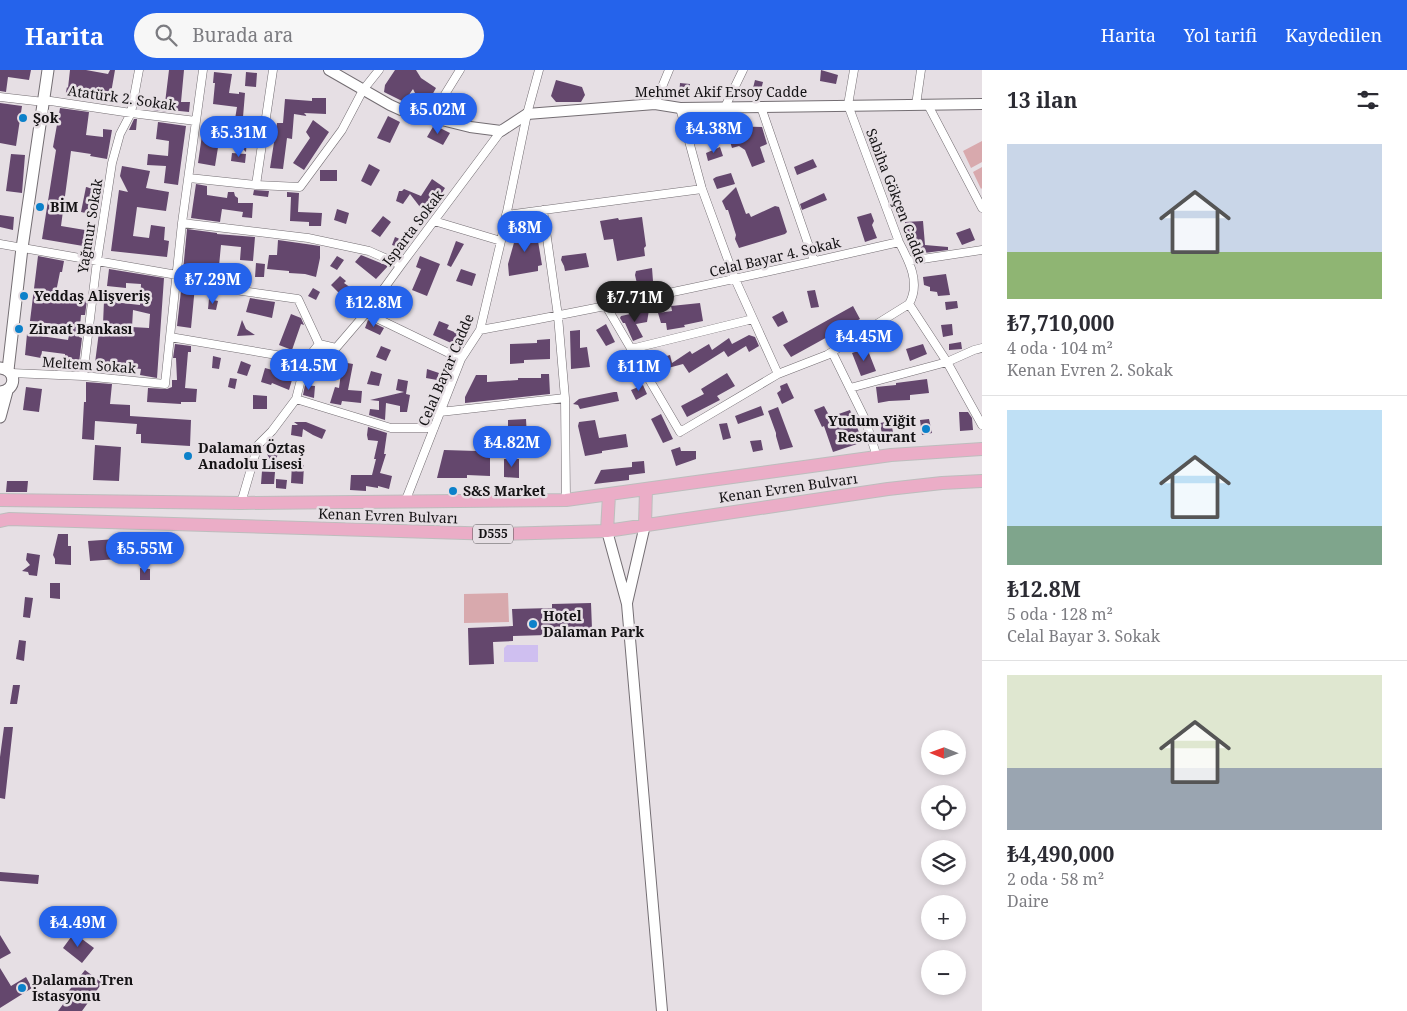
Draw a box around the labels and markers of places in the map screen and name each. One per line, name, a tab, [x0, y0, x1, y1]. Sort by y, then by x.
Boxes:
pin: ₺5.02M	[397, 92, 479, 135]
place label: Şok	[33, 108, 59, 127]
marker: Şok	[17, 112, 29, 124]
pin: ₺4.38M	[673, 112, 755, 154]
pin: ₺5.31M	[198, 116, 280, 158]
place label: BİM	[50, 197, 78, 216]
marker: BİM	[34, 201, 46, 213]
pin: ₺8M	[501, 210, 549, 253]
pin: ₺7.29M	[172, 262, 254, 305]
pin: ₺7.71M	[594, 280, 676, 323]
place label: Yeddaş Alişveriş	[34, 286, 151, 305]
pin: ₺12.8M	[333, 286, 415, 328]
marker: Yeddaş Alişveriş	[18, 290, 30, 302]
place label: Ziraat Bankası	[29, 319, 133, 338]
pin: ₺4.45M	[823, 320, 905, 362]
marker: Ziraat Bankası	[13, 323, 25, 335]
pin: ₺14.5M	[268, 348, 350, 391]
pin: ₺11M	[609, 350, 669, 392]
place label: Yudum Yiğit Restaurant	[828, 411, 916, 446]
marker: Yudum Yiğit Restaurant	[920, 423, 932, 435]
pin: ₺4.82M	[471, 426, 553, 468]
place label: Dalaman Öztaş Anadolu Lisesi	[198, 438, 305, 473]
marker: Dalaman Öztaş Anadolu Lisesi	[182, 450, 194, 462]
place label: S&S Market	[463, 481, 546, 500]
marker: S&S Market	[447, 485, 459, 497]
pin: ₺5.55M	[104, 532, 186, 574]
place label: Hotel Dalaman Park	[543, 606, 644, 641]
marker: Hotel Dalaman Park	[527, 618, 539, 630]
pin: ₺4.49M	[37, 906, 119, 948]
place label: Dalaman Tren İstasyonu	[32, 970, 133, 1005]
marker: Dalaman Tren İstasyonu	[16, 982, 28, 994]

